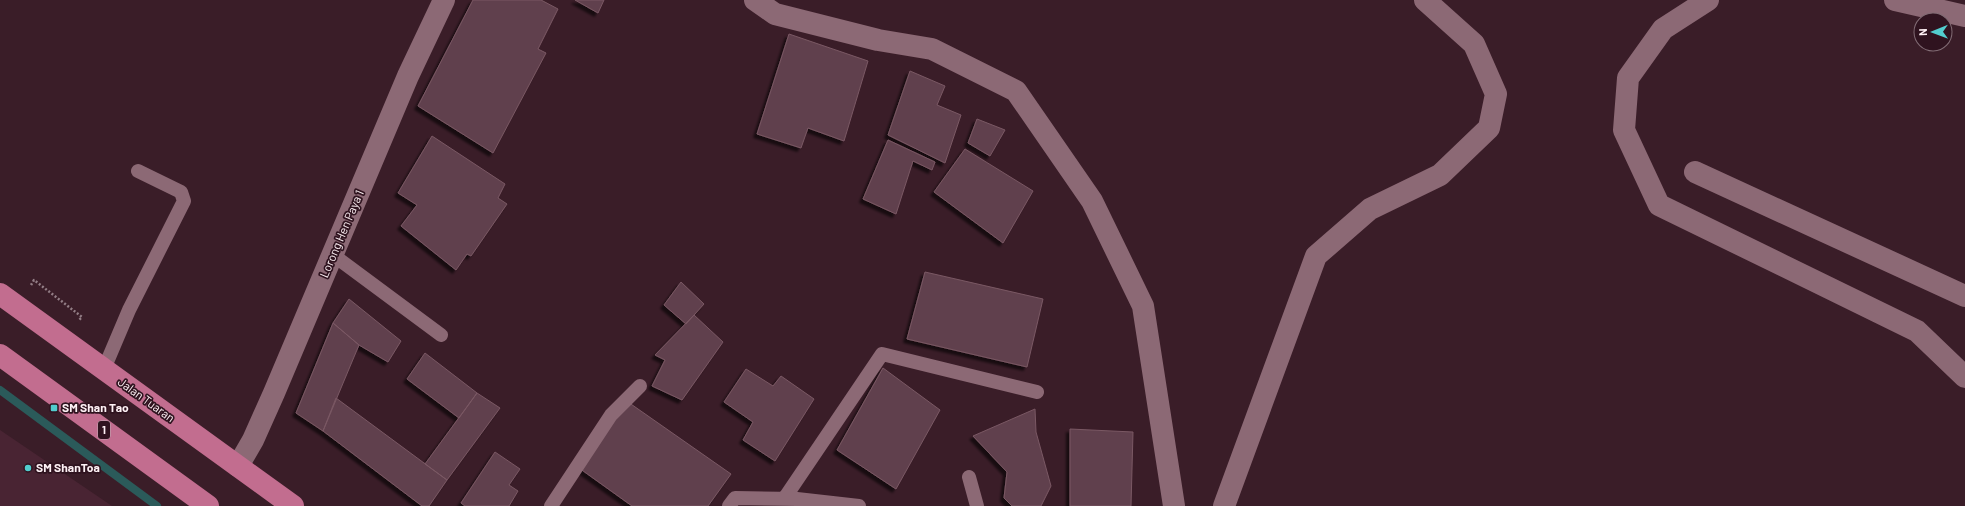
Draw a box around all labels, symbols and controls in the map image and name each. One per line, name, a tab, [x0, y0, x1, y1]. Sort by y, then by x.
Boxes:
north arrow	[1913, 12, 1953, 52]
text: N	[1916, 28, 1929, 36]
street label: Lorong Hen Paya 1	[316, 188, 366, 280]
street label: Jalan Tuaran	[116, 374, 178, 424]
place label: SM Shan Tao	[62, 400, 129, 414]
marker: SM Shan Tao	[49, 403, 59, 413]
road number: 1	[98, 421, 110, 439]
place label: SM ShanToa	[36, 460, 100, 474]
marker: SM ShanToa	[23, 463, 33, 473]

